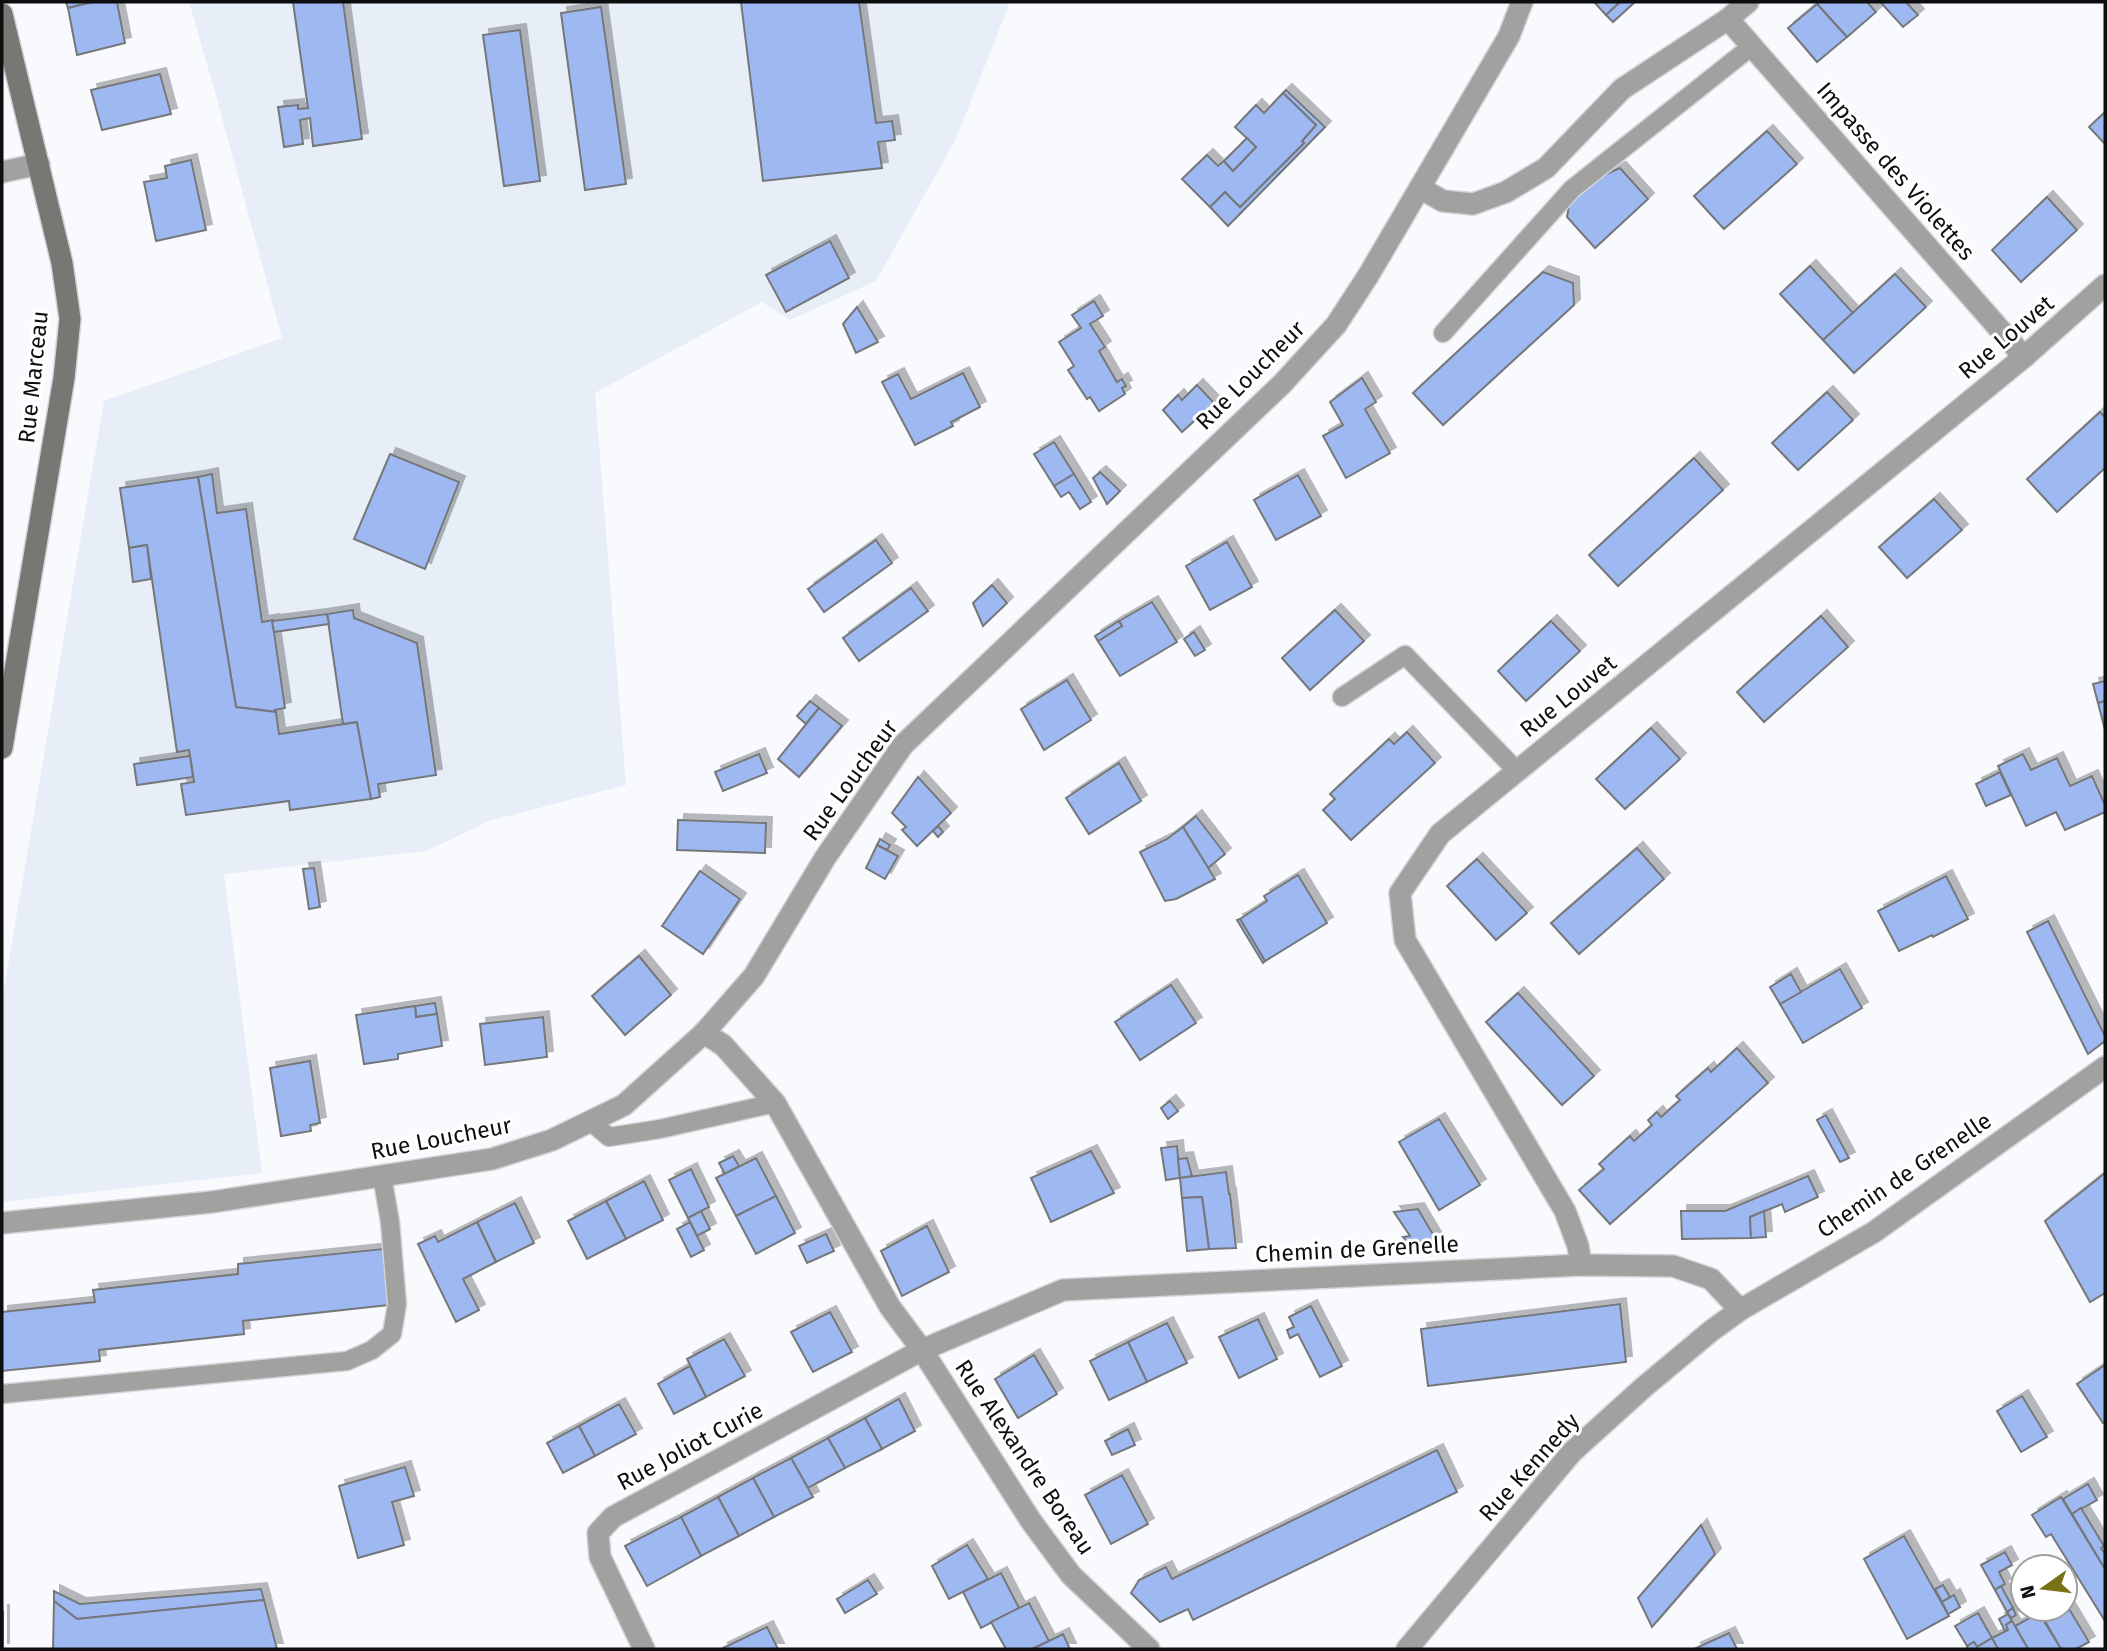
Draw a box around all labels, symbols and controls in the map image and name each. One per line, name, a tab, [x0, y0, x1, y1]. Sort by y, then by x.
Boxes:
street label: Impasse des Violettes	[1811, 76, 1981, 266]
street label: Rue Louvet	[1953, 289, 2060, 385]
street label: Rue Marceau	[12, 309, 54, 445]
street label: Rue Loucheur	[1190, 314, 1311, 435]
street label: Rue Louvet	[1514, 648, 1622, 743]
street label: Rue Loucheur	[797, 714, 903, 846]
street label: Chemin de Grenelle	[1812, 1106, 1996, 1244]
street label: Rue Loucheur	[368, 1111, 514, 1165]
street label: Chemin de Grenelle	[1254, 1230, 1460, 1268]
street label: Rue Alexandre Boreau	[949, 1354, 1101, 1560]
street label: Rue Joliot Curie	[612, 1396, 768, 1496]
street label: Rue Kennedy	[1473, 1407, 1585, 1527]
north arrow	[2009, 1553, 2079, 1623]
text: N	[2015, 1583, 2041, 1601]

